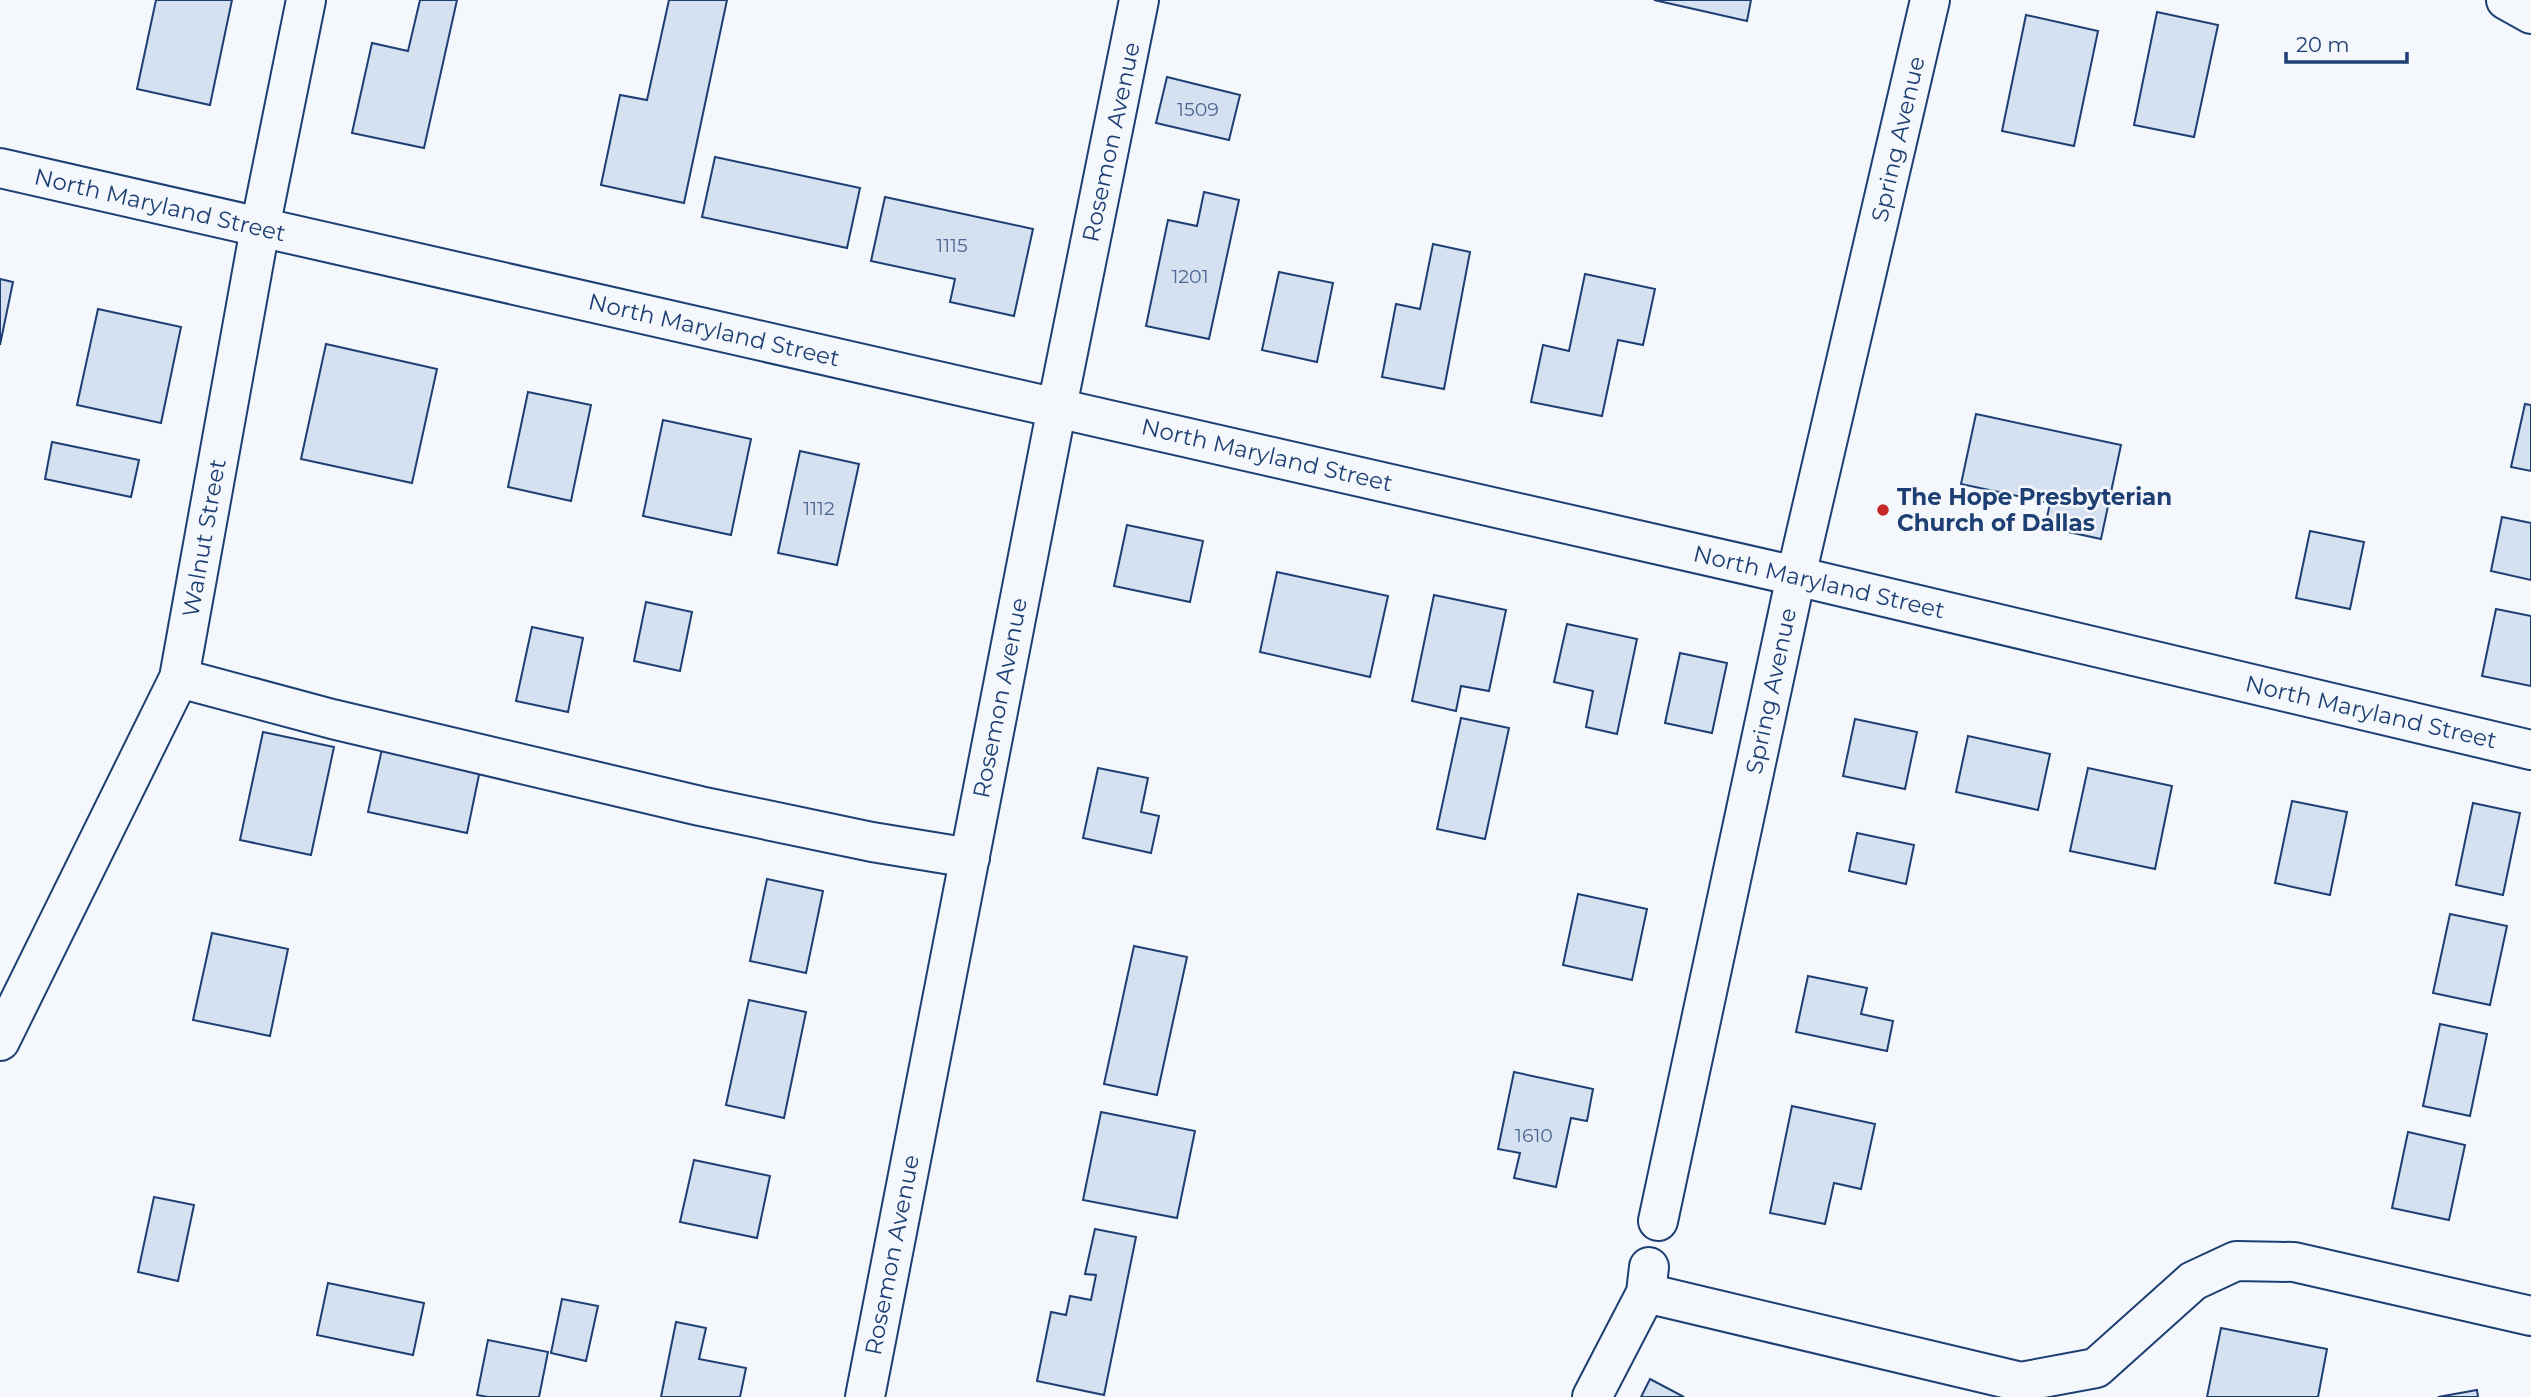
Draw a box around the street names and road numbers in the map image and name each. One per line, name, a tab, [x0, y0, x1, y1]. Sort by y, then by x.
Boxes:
street label: Rosemon Avenue	[1076, 40, 1146, 244]
street label: Spring Avenue	[1865, 53, 1931, 225]
street label: North Maryland Street	[32, 162, 288, 248]
street label: North Maryland Street	[586, 287, 842, 373]
street label: North Maryland Street	[1139, 412, 1395, 498]
street label: Walnut Street	[176, 457, 232, 619]
street label: North Maryland Street	[1691, 539, 1947, 625]
street label: Rosemon Avenue	[967, 596, 1033, 800]
street label: Spring Avenue	[1740, 605, 1802, 777]
street label: North Maryland Street	[2243, 669, 2499, 755]
street label: Rosemon Avenue	[859, 1153, 925, 1357]

